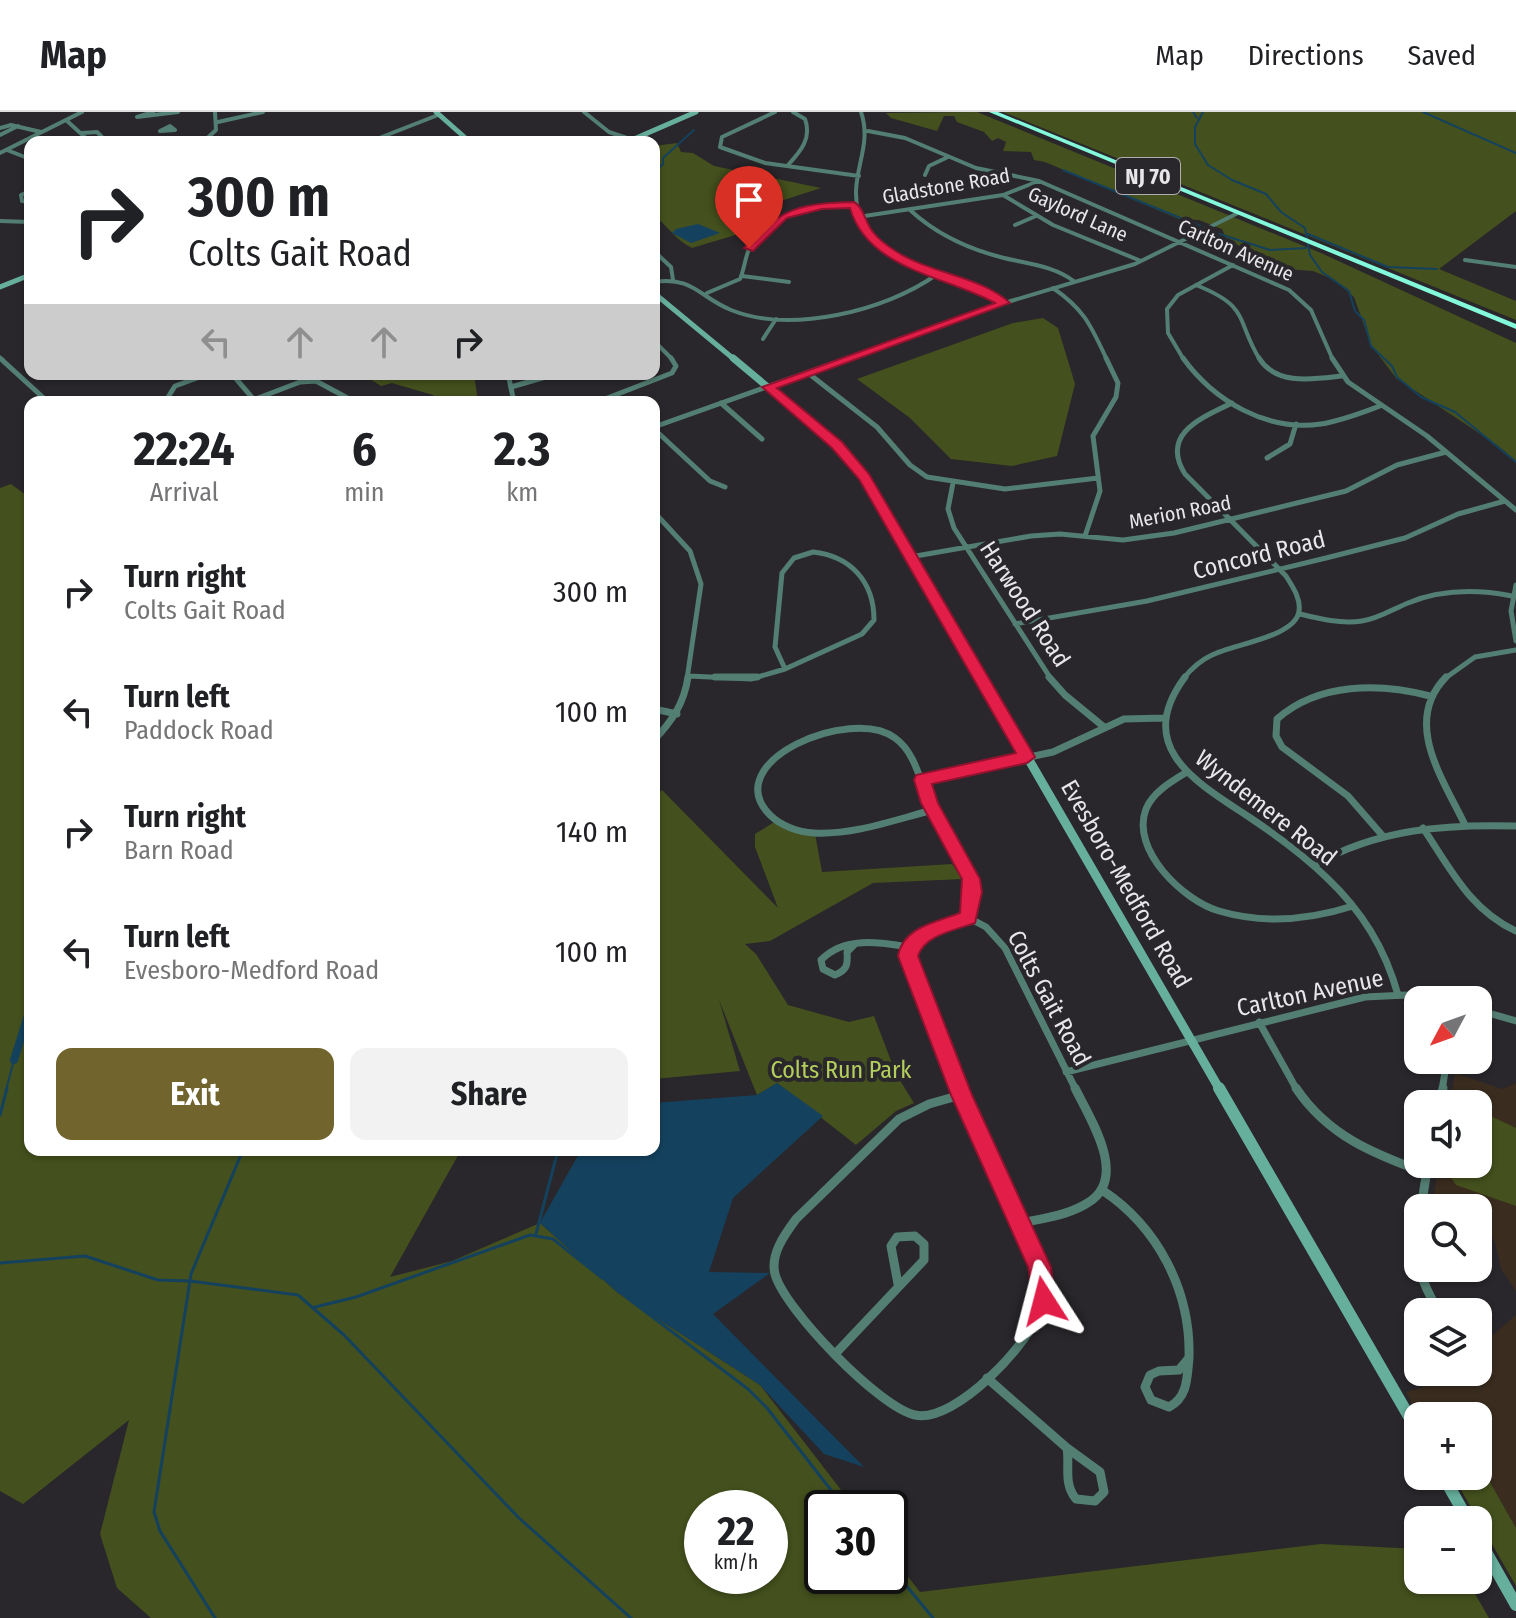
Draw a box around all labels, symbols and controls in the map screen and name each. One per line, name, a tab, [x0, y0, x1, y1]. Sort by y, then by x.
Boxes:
text: Map	[40, 32, 107, 78]
text: Map	[1155, 39, 1204, 72]
text: Directions	[1248, 39, 1364, 72]
text: Saved	[1408, 39, 1476, 72]
road number: NJ 70	[1116, 158, 1180, 194]
street label: Gladstone Road	[880, 163, 1012, 209]
text: 300 m	[188, 164, 330, 231]
pin	[715, 166, 783, 248]
icon: right	[56, 168, 160, 272]
icon: arrive	[727, 178, 771, 222]
street label: Gaylord Lane	[1025, 181, 1131, 247]
street label: Carlton Avenue	[1174, 214, 1298, 286]
text: Colts Gait Road	[188, 232, 412, 276]
icon: left	[194, 320, 238, 364]
icon: ahead	[278, 320, 322, 364]
icon: ahead	[362, 320, 406, 364]
icon: right	[446, 320, 490, 364]
text: 22:24	[133, 420, 235, 478]
text: 6	[352, 420, 377, 478]
text: 2.3	[494, 420, 551, 478]
text: Arrival	[150, 477, 219, 508]
text: min	[344, 477, 384, 508]
text: km	[506, 477, 538, 508]
street label: Merion Road	[1127, 490, 1233, 534]
street label: Concord Road	[1190, 525, 1328, 585]
street label: Harwood Road	[974, 536, 1076, 672]
text: Turn right	[124, 559, 246, 595]
icon: right	[56, 570, 100, 614]
text: 300 m	[553, 574, 628, 610]
text: Colts Gait Road	[124, 595, 286, 626]
text: Turn left	[124, 679, 230, 715]
icon: left	[56, 690, 100, 734]
text: 100 m	[555, 694, 628, 730]
text: Paddock Road	[124, 715, 274, 746]
street label: Wyndemere Road	[1190, 744, 1342, 872]
street label: Evesboro-Medford Road	[1055, 775, 1197, 993]
text: Turn right	[124, 799, 246, 835]
icon: right	[56, 810, 100, 854]
text: 140 m	[556, 814, 628, 850]
text: Barn Road	[124, 835, 234, 866]
text: Turn left	[124, 919, 230, 955]
street label: Colts Gait Road	[1002, 926, 1096, 1070]
icon: left	[56, 930, 100, 974]
text: 100 m	[555, 934, 628, 970]
text: Evesboro-Medford Road	[124, 955, 379, 986]
street label: Carlton Avenue	[1234, 964, 1386, 1022]
north arrow	[1404, 986, 1492, 1074]
map controls	[1404, 986, 1492, 1594]
button: Exit	[56, 1048, 334, 1140]
button: Share	[350, 1048, 628, 1140]
park label: Colts Run Park	[771, 1056, 912, 1084]
button: sound	[1404, 1090, 1492, 1178]
button: search	[1404, 1194, 1492, 1282]
position arrow	[1002, 1259, 1086, 1343]
button: layers	[1404, 1298, 1492, 1386]
button: +	[1404, 1402, 1492, 1490]
speed limit sign: 30	[804, 1490, 908, 1594]
button: −	[1404, 1506, 1492, 1594]
text: 22	[717, 1508, 755, 1556]
text: km/h	[714, 1550, 758, 1574]

